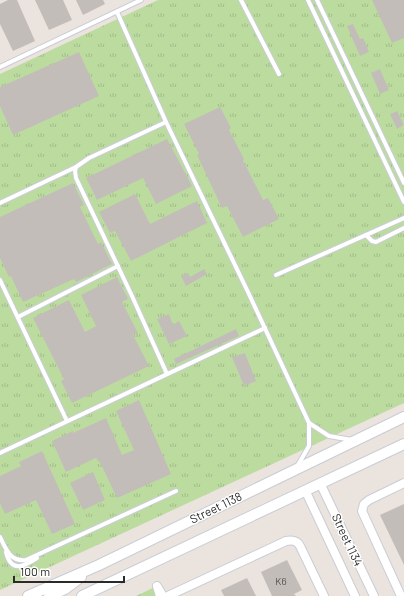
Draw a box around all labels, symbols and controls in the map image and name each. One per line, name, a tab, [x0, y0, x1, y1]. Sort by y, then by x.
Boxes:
street label: Street 1138	[187, 489, 244, 526]
street label: Street 1134	[330, 511, 366, 568]
scale bar	[14, 558, 124, 584]
text: 100 m	[20, 564, 50, 578]
house number: K6	[275, 575, 287, 587]

